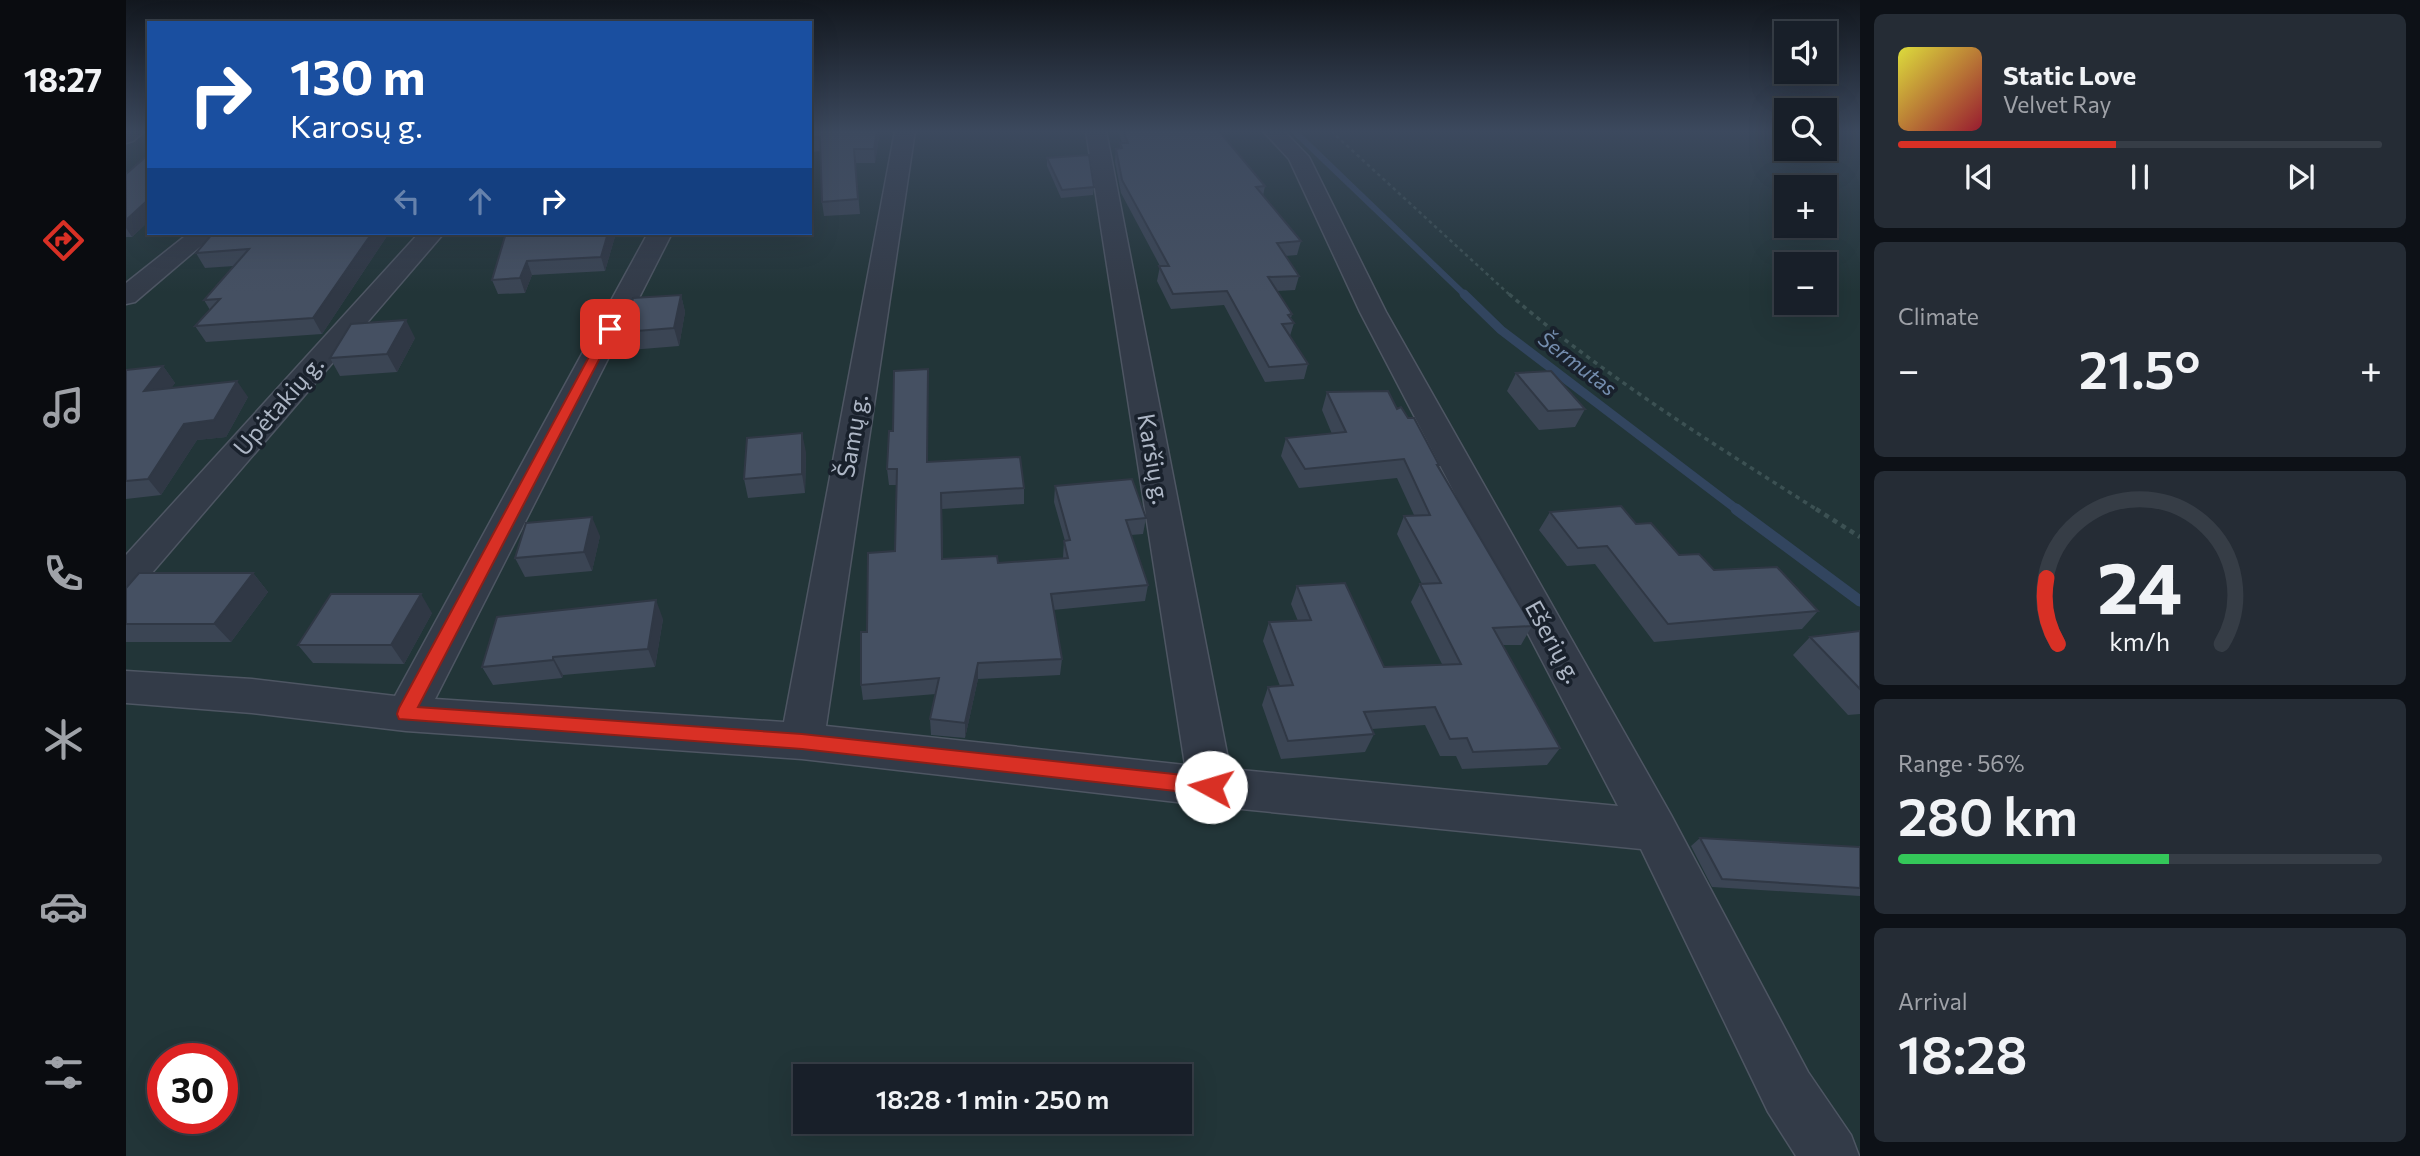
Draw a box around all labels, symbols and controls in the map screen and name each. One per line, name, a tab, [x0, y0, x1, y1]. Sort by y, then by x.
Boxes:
map controls	[1774, 21, 1837, 315]
button: sound	[1774, 21, 1837, 84]
text: 130 m	[290, 45, 425, 105]
icon: right	[175, 49, 266, 140]
text: 18:27	[24, 59, 102, 99]
text: Static Love	[2003, 59, 2136, 90]
text: Velvet Ray	[2003, 90, 2111, 118]
button: search	[1774, 98, 1837, 161]
text: Karosų g.	[290, 105, 423, 145]
icon: previous	[1960, 158, 1998, 196]
icon: pause	[2121, 158, 2159, 196]
icon: next	[2282, 158, 2320, 196]
button: +	[1774, 175, 1837, 238]
icon: left	[388, 182, 426, 220]
icon: ahead	[461, 182, 499, 220]
icon: right	[534, 182, 572, 220]
icon: directions	[39, 216, 88, 265]
button: −	[1774, 252, 1837, 315]
pin	[580, 299, 640, 359]
text: Climate	[1898, 302, 1979, 330]
icon: arrive	[591, 310, 629, 348]
water label: Šermutas	[1534, 325, 1622, 400]
text: 21.5°	[2079, 336, 2200, 400]
text: −	[1898, 345, 1920, 392]
text: +	[2360, 345, 2382, 392]
street label: Upėtakių g.	[227, 349, 329, 461]
icon: music	[39, 383, 88, 432]
street label: Šamų g.	[830, 392, 873, 480]
street label: Karšių g.	[1132, 411, 1177, 506]
text: 24	[2097, 540, 2183, 629]
icon: phone	[39, 549, 88, 598]
street label: Ešerių g.	[1520, 595, 1589, 688]
text: km/h	[2110, 626, 2170, 656]
icon: climate	[39, 715, 88, 764]
text: Range · 56%	[1898, 749, 2025, 777]
position arrow	[1174, 750, 1248, 824]
text: 280 km	[1898, 783, 2078, 847]
icon: car	[39, 882, 88, 931]
text: Arrival	[1898, 987, 1968, 1015]
text: 18:28	[1898, 1021, 2027, 1085]
speed limit sign: 30	[147, 1043, 238, 1134]
icon: filters	[39, 1048, 88, 1097]
text: 18:28 · 1 min · 250 m	[876, 1083, 1109, 1114]

